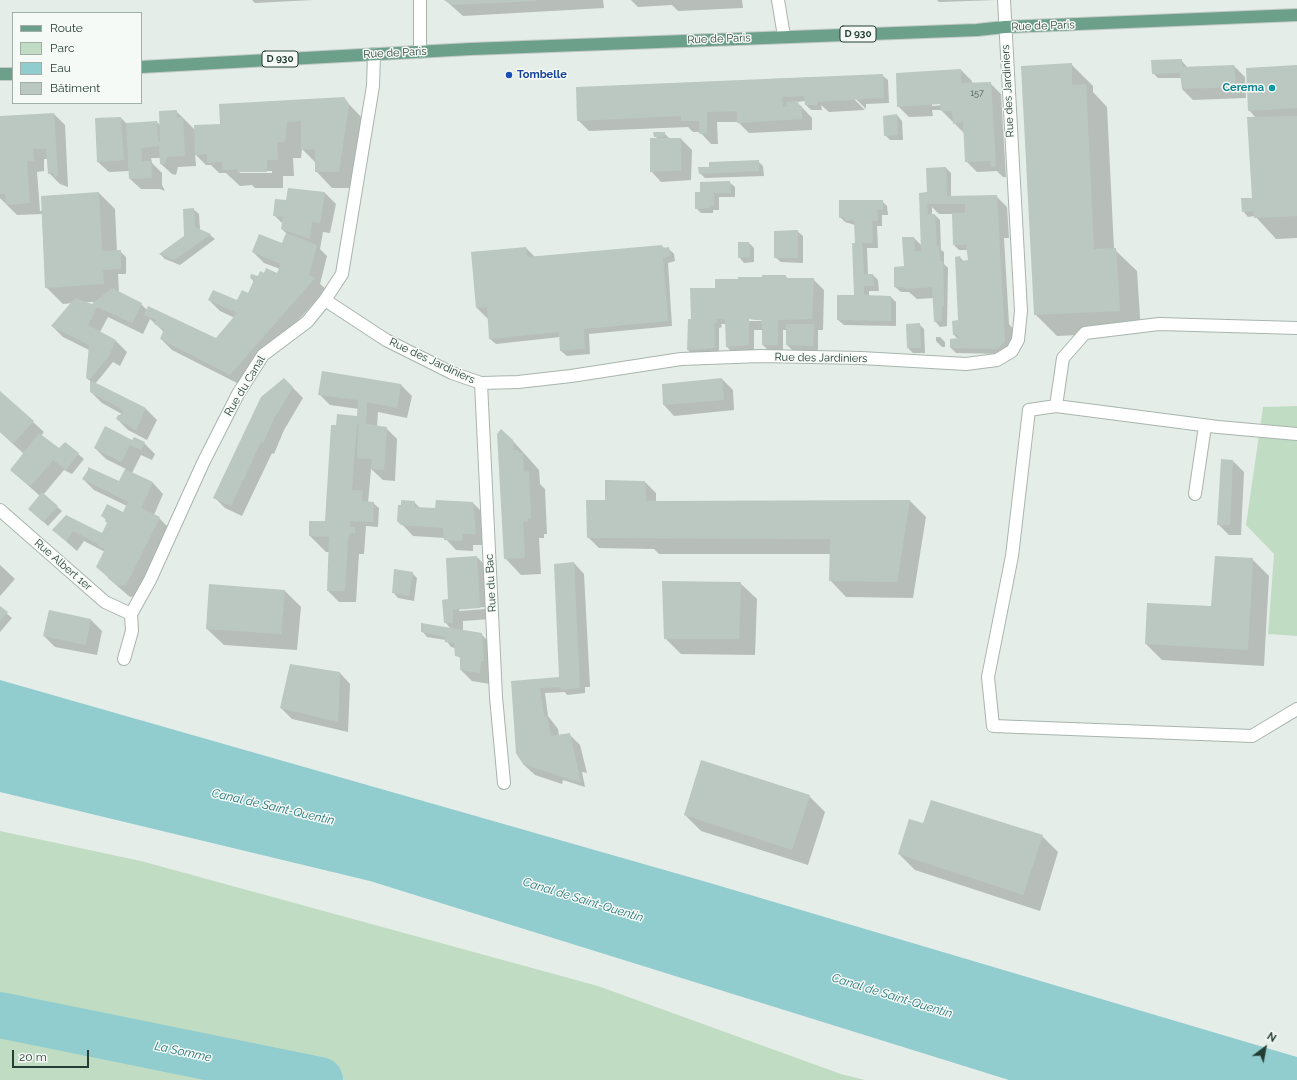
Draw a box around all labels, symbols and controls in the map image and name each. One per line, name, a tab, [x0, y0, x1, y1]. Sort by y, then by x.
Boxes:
legend	[12, 12, 142, 104]
street label: Rue de Paris	[1011, 18, 1075, 34]
text: Route	[50, 21, 83, 35]
road number: D 930	[840, 26, 876, 42]
street label: Rue de Paris	[687, 31, 751, 47]
text: Parc	[50, 41, 75, 55]
street label: Rue des Jardiniers	[999, 44, 1017, 138]
street label: Rue de Paris	[363, 45, 427, 61]
road number: D 930	[262, 51, 298, 67]
text: Eau	[50, 61, 71, 75]
place label: Tombelle	[517, 68, 567, 82]
marker: Tombelle	[504, 70, 514, 80]
text: Bâtiment	[50, 81, 100, 95]
place label: Cerema	[1223, 81, 1264, 95]
marker: Cerema	[1267, 83, 1277, 93]
house number: 157	[970, 88, 984, 98]
street label: Rue des Jardiniers	[387, 335, 477, 387]
street label: Rue des Jardiniers	[774, 351, 868, 365]
street label: Rue du Canal	[222, 353, 268, 419]
street label: Rue Albert 1er	[32, 536, 94, 594]
street label: Rue du Bac	[483, 553, 499, 613]
water label: Canal de Saint-Quentin	[210, 786, 336, 828]
water label: Canal de Saint-Quentin	[521, 875, 645, 925]
water label: Canal de Saint-Quentin	[830, 971, 954, 1021]
north arrow	[1245, 1028, 1285, 1068]
text: N	[1265, 1030, 1279, 1045]
water label: La Somme	[153, 1039, 213, 1065]
scale bar	[14, 1042, 91, 1068]
text: 20 m	[19, 1050, 47, 1064]

